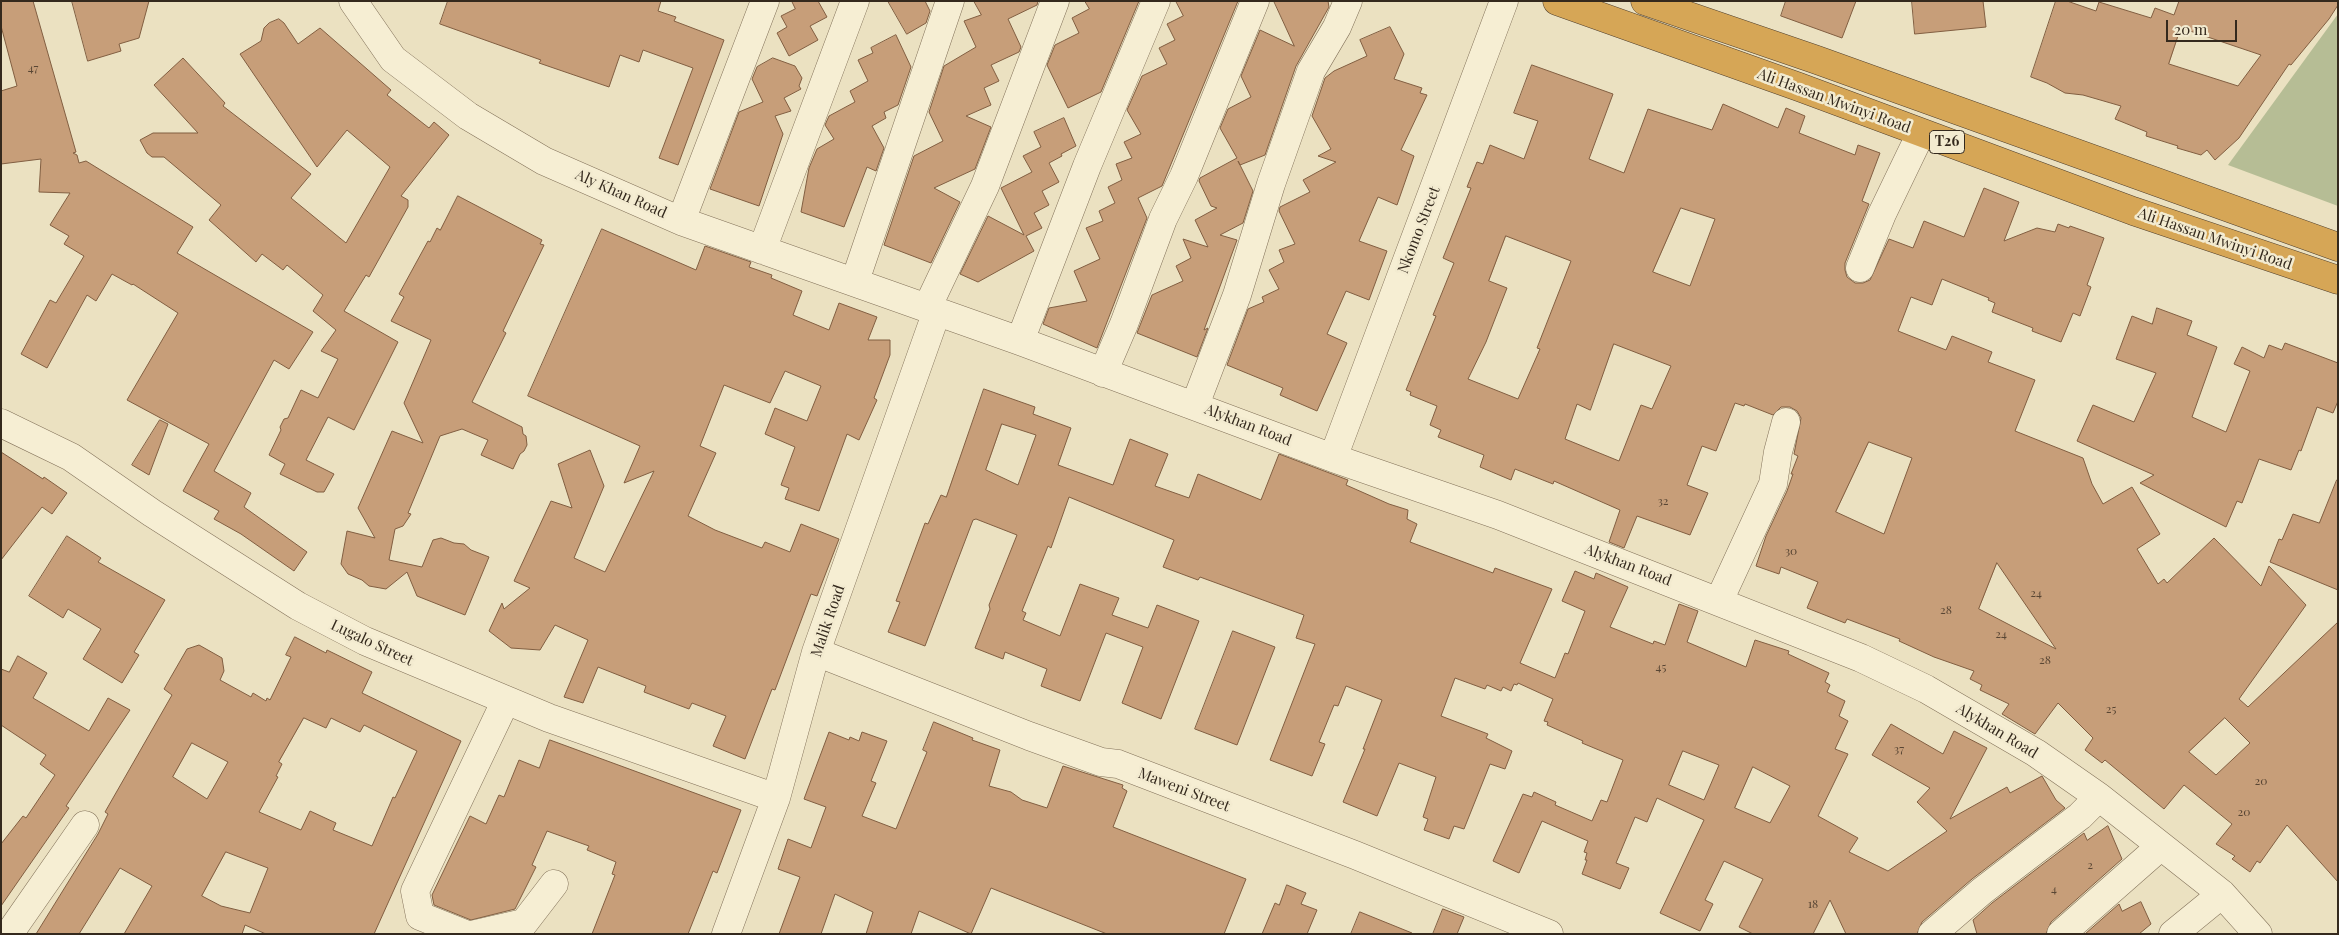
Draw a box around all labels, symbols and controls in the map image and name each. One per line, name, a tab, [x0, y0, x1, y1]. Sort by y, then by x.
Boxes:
scale bar	[2169, 10, 2240, 42]
text: 20 m	[2174, 19, 2207, 39]
house number: 47	[28, 61, 38, 75]
street label: Ali Hassan Mwinyi Road	[1755, 65, 1913, 137]
road number: T26	[1930, 130, 1964, 154]
street label: Aly Khan Road	[573, 166, 669, 222]
street label: Nkomo Street	[1394, 184, 1444, 276]
street label: Ali Hassan Mwinyi Road	[2136, 204, 2294, 274]
street label: Alykhan Road	[1202, 400, 1294, 450]
house number: 32	[1657, 494, 1669, 508]
street label: Alykhan Road	[1582, 540, 1674, 590]
house number: 30	[1785, 544, 1797, 558]
street label: Malik Road	[807, 582, 849, 660]
house number: 24	[2030, 586, 2042, 600]
house number: 28	[1940, 603, 1952, 617]
street label: Lugalo Street	[328, 616, 416, 670]
house number: 24	[1995, 627, 2007, 641]
house number: 28	[2039, 653, 2051, 667]
house number: 45	[1656, 660, 1666, 674]
street label: Alykhan Road	[1953, 700, 2041, 762]
house number: 25	[2106, 702, 2116, 716]
house number: 37	[1894, 742, 1904, 756]
street label: Maweni Street	[1136, 764, 1232, 816]
house number: 20	[2255, 774, 2267, 788]
house number: 20	[2238, 805, 2250, 819]
house number: 2	[2087, 858, 2093, 872]
house number: 4	[2051, 882, 2057, 896]
house number: 18	[1808, 897, 1818, 911]

